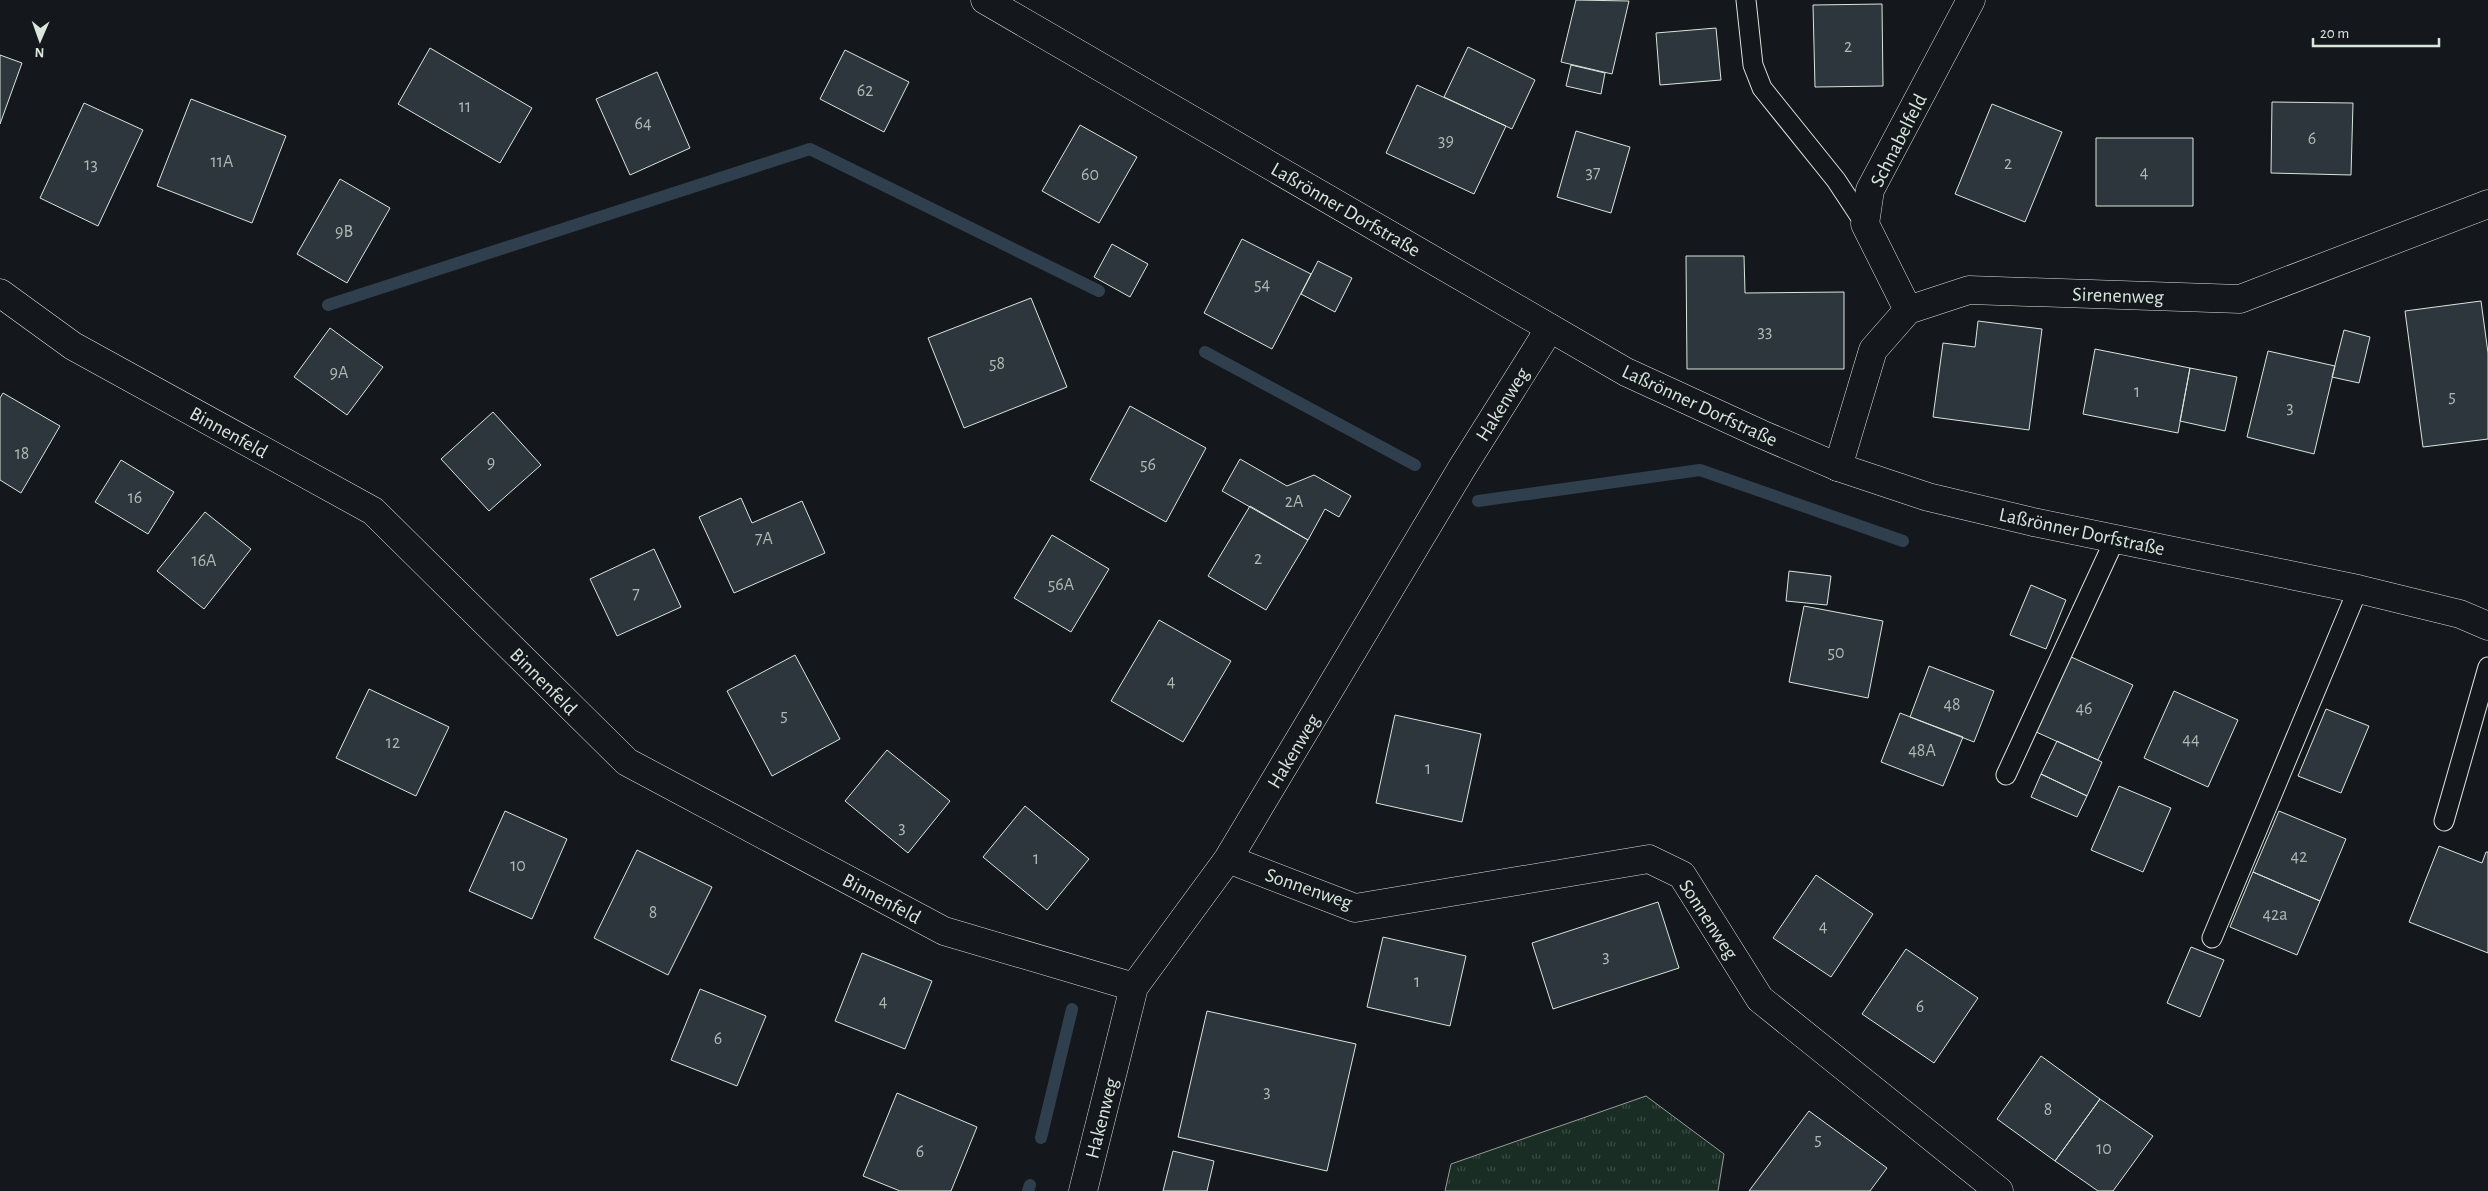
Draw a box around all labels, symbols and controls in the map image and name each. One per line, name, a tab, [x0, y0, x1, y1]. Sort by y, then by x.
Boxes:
north arrow	[15, 15, 65, 65]
scale bar	[2313, 15, 2439, 47]
text: 20 m	[2320, 26, 2349, 41]
house number: 2	[1844, 38, 1852, 56]
text: N	[34, 45, 45, 59]
house number: 62	[857, 82, 873, 100]
street label: Schnabelfeld	[1867, 91, 1931, 190]
house number: 11	[459, 98, 471, 116]
house number: 64	[634, 115, 652, 133]
house number: 6	[2308, 130, 2316, 148]
house number: 39	[1438, 132, 1454, 150]
house number: 11A	[211, 153, 234, 171]
house number: 2	[2004, 155, 2012, 173]
house number: 13	[84, 156, 98, 174]
street label: Laßrönner Dorfstraße	[1267, 159, 1424, 261]
house number: 37	[1586, 164, 1600, 182]
house number: 4	[2140, 164, 2149, 182]
house number: 60	[1081, 166, 1099, 184]
house number: 9B	[335, 223, 353, 241]
house number: 54	[1254, 276, 1270, 294]
street label: Sirenenweg	[2072, 284, 2164, 308]
house number: 33	[1758, 323, 1772, 341]
house number: 58	[989, 355, 1005, 373]
street label: Laßrönner Dorfstraße	[1619, 361, 1780, 451]
house number: 9A	[330, 364, 349, 382]
street label: Hakenweg	[1473, 364, 1533, 445]
house number: 1	[2134, 383, 2140, 401]
house number: 5	[2448, 388, 2456, 406]
house number: 3	[2286, 399, 2294, 417]
street label: Binnenfeld	[186, 403, 271, 462]
house number: 18	[15, 445, 29, 463]
house number: 9	[487, 454, 495, 472]
house number: 56	[1140, 456, 1156, 474]
house number: 16	[128, 489, 142, 507]
house number: 2A	[1285, 493, 1304, 511]
street label: Laßrönner Dorfstraße	[1997, 505, 2166, 559]
house number: 7A	[755, 530, 774, 548]
house number: 2	[1254, 550, 1262, 568]
house number: 16A	[191, 552, 217, 570]
house number: 56A	[1048, 576, 1075, 594]
house number: 7	[632, 585, 640, 603]
street label: Binnenfeld	[506, 644, 581, 719]
house number: 50	[1827, 644, 1845, 662]
house number: 4	[1167, 673, 1176, 691]
house number: 48	[1943, 696, 1961, 714]
house number: 46	[2075, 700, 2093, 718]
house number: 5	[780, 707, 788, 725]
street label: Hakenweg	[1264, 711, 1324, 792]
house number: 44	[2182, 731, 2200, 749]
house number: 12	[386, 734, 400, 752]
house number: 48A	[1908, 742, 1936, 760]
house number: 1	[1425, 760, 1431, 778]
house number: 3	[898, 819, 906, 837]
house number: 42	[2291, 848, 2307, 866]
house number: 1	[1033, 850, 1039, 868]
house number: 10	[510, 857, 526, 875]
street label: Sonnenweg	[1263, 865, 1355, 913]
street label: Binnenfeld	[839, 870, 924, 928]
street label: Sonnenweg	[1675, 876, 1741, 963]
house number: 8	[649, 904, 657, 922]
house number: 42a	[2262, 906, 2288, 924]
house number: 4	[1819, 918, 1828, 936]
house number: 3	[1602, 948, 1610, 966]
house number: 1	[1414, 973, 1420, 991]
house number: 4	[879, 993, 888, 1011]
house number: 6	[1916, 998, 1924, 1016]
house number: 6	[714, 1030, 722, 1048]
street label: Hakenweg	[1082, 1076, 1122, 1161]
house number: 3	[1263, 1083, 1271, 1101]
house number: 8	[2044, 1101, 2052, 1119]
house number: 5	[1814, 1131, 1822, 1149]
house number: 10	[2096, 1140, 2112, 1158]
house number: 6	[916, 1143, 924, 1161]

